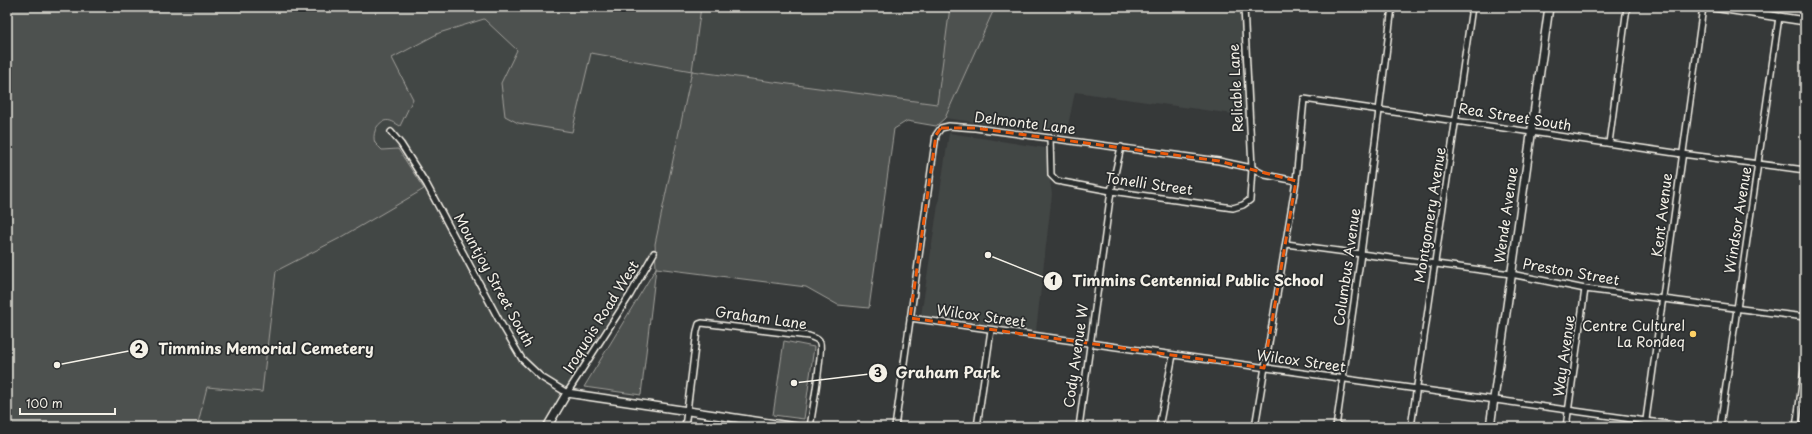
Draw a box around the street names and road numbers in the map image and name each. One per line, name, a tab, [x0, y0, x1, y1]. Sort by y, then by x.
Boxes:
street label: Reliable Lane	[1223, 43, 1248, 133]
street label: Rea Street South	[1457, 97, 1573, 136]
street label: Delmonte Lane	[973, 106, 1077, 139]
street label: Montgomery Avenue	[1408, 145, 1451, 284]
street label: Wende Avenue	[1488, 165, 1523, 264]
street label: Windsor Avenue	[1719, 165, 1756, 275]
street label: Tonelli Street	[1104, 167, 1194, 200]
street label: Kent Avenue	[1646, 171, 1677, 258]
street label: Columbus Avenue	[1328, 206, 1365, 327]
street label: Mountjoy Street South	[449, 209, 540, 350]
street label: Preston Street	[1521, 253, 1621, 290]
street label: Iroquois Road West	[557, 256, 644, 377]
street label: Wilcox Street	[935, 299, 1027, 332]
street label: Graham Lane	[714, 301, 809, 334]
street label: Cody Avenue W	[1058, 303, 1093, 409]
street label: Way Avenue	[1547, 313, 1580, 398]
street label: Wilcox Street	[1255, 344, 1347, 377]

